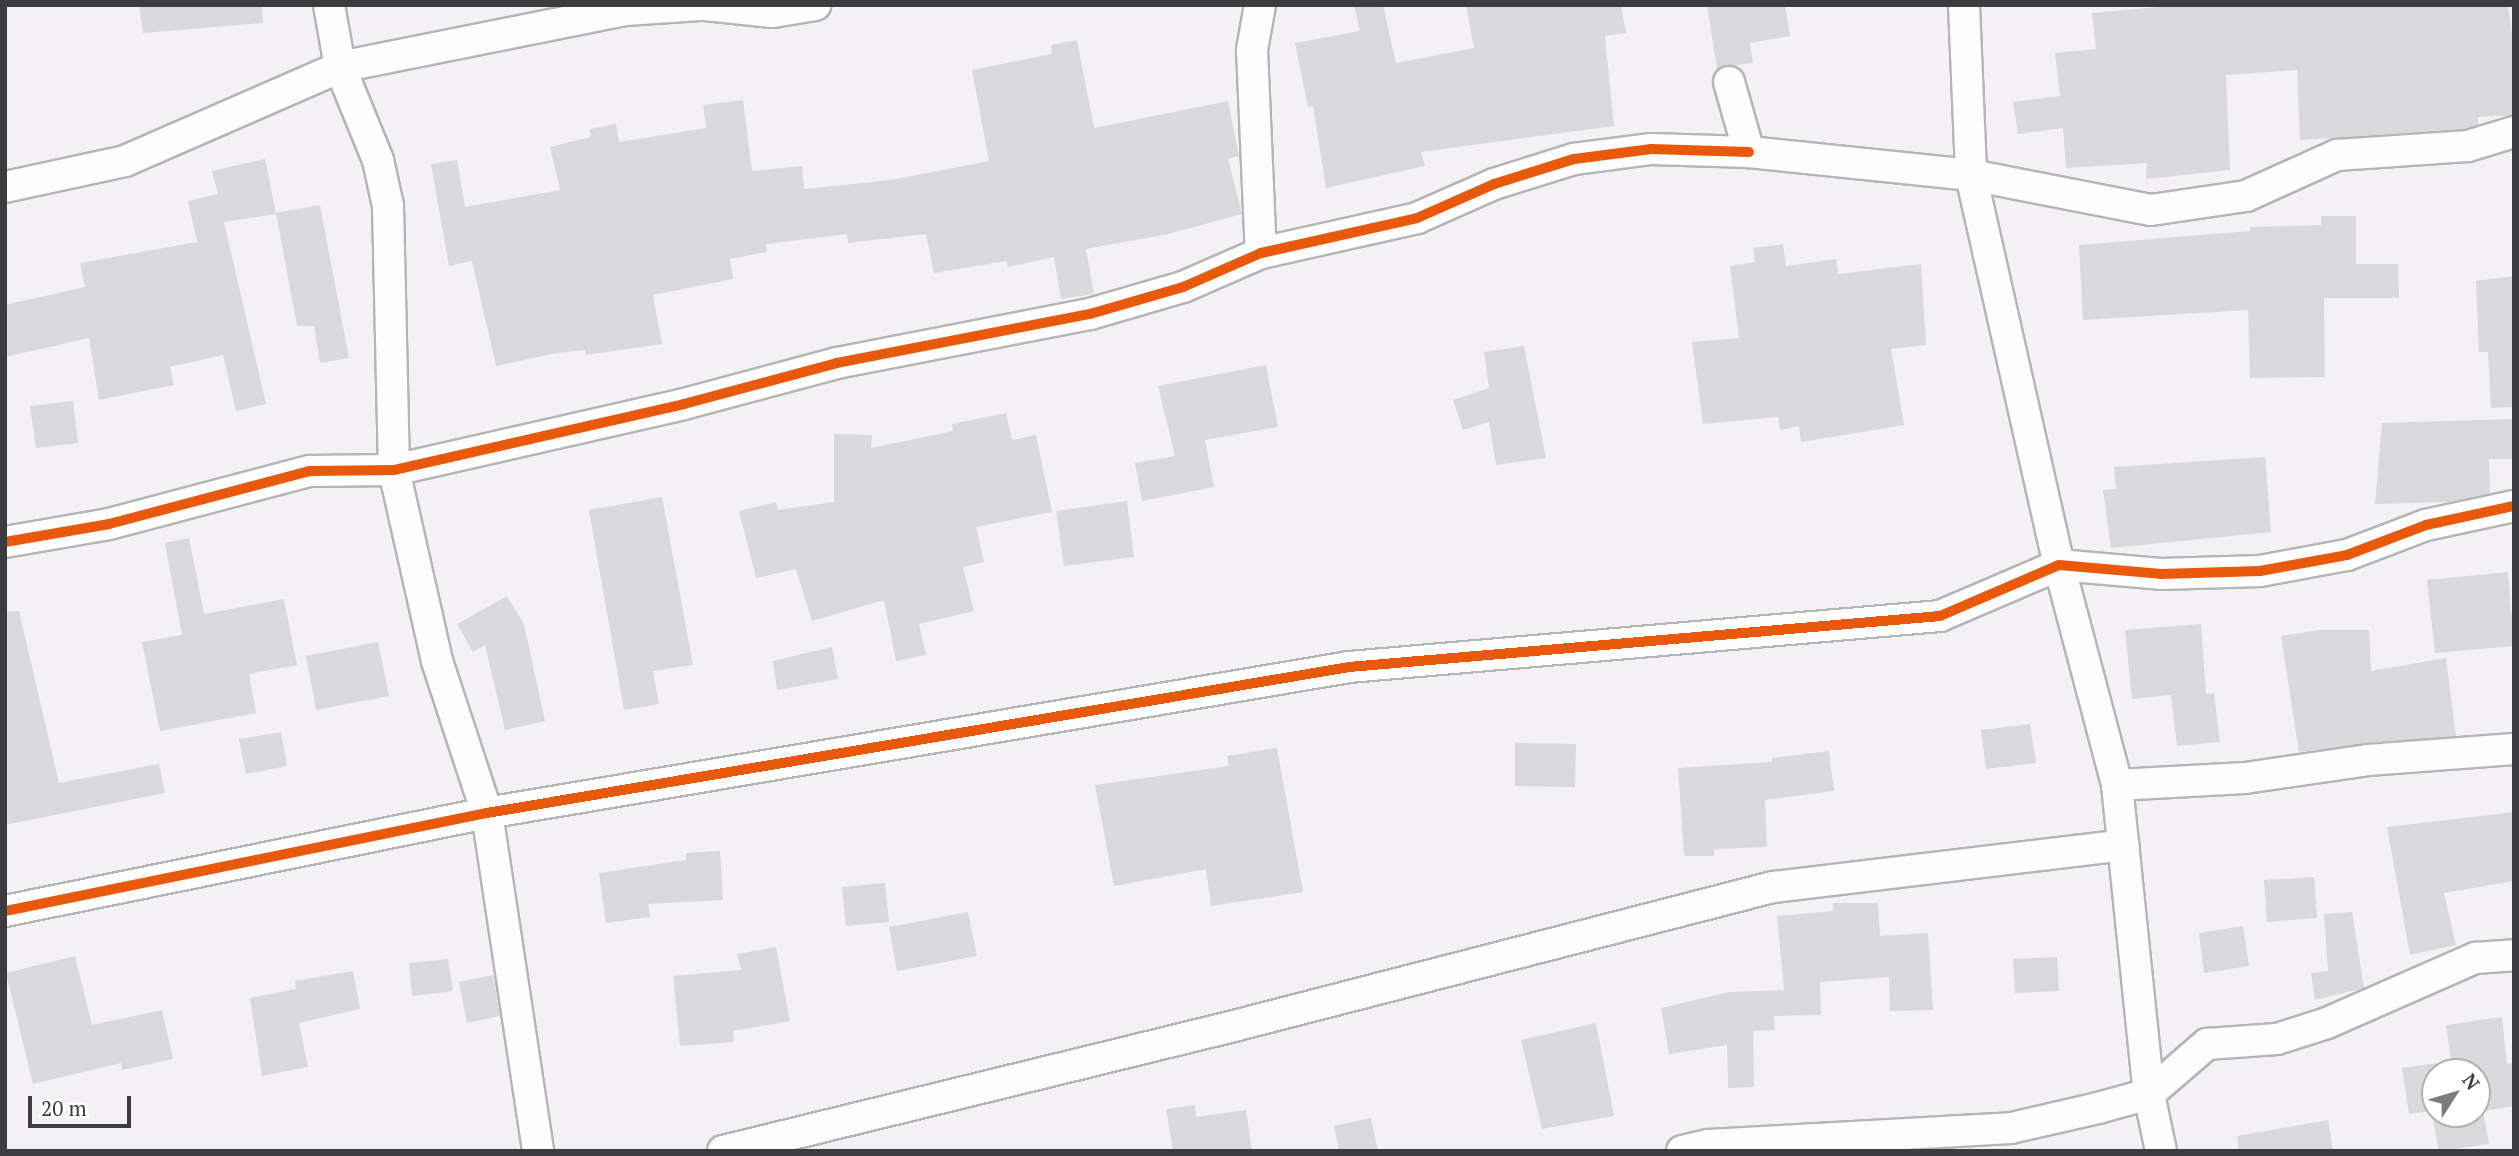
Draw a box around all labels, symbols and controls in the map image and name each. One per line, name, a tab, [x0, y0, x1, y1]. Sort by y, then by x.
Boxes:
north arrow	[2421, 1058, 2491, 1128]
text: N	[2457, 1068, 2486, 1095]
scale bar	[32, 1082, 135, 1126]
text: 20 m	[41, 1094, 87, 1122]

